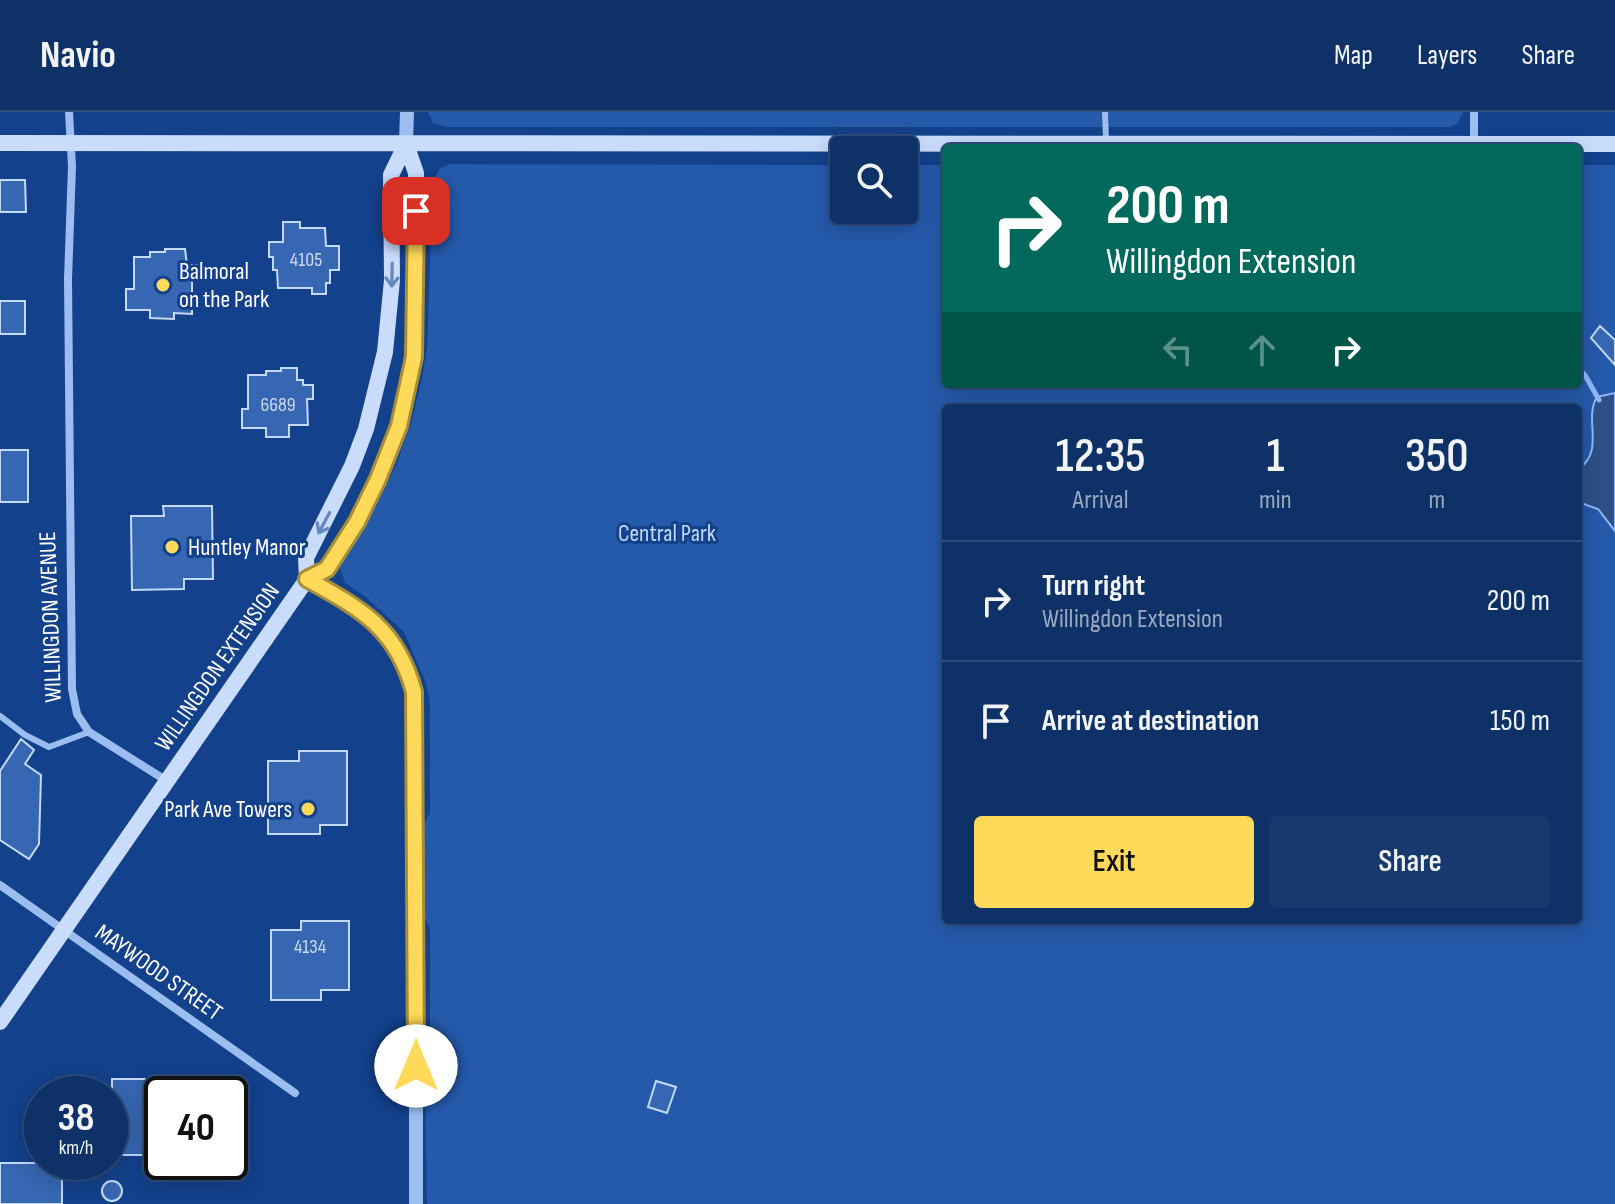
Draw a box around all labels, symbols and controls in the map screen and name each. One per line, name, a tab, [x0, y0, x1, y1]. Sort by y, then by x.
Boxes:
text: Navio	[40, 33, 116, 78]
text: Map	[1334, 39, 1373, 72]
text: Layers	[1417, 39, 1477, 72]
text: Share	[1521, 39, 1575, 72]
map controls	[830, 136, 918, 224]
button: search	[830, 136, 918, 224]
text: 200 m	[1106, 173, 1230, 240]
icon: right	[974, 176, 1078, 280]
pin	[382, 177, 450, 245]
icon: arrive	[394, 189, 438, 233]
text: Willingdon Extension	[1106, 241, 1356, 284]
house number: 4105	[290, 248, 322, 272]
place label: Balmoral on the Park	[179, 257, 269, 314]
one-way arrow	[384, 261, 399, 288]
marker: Balmoral on the Park	[154, 276, 172, 294]
icon: left	[1156, 328, 1200, 372]
icon: ahead	[1240, 328, 1284, 372]
icon: right	[1324, 328, 1368, 372]
house number: 6689	[260, 393, 296, 417]
text: 12:35	[1055, 428, 1146, 485]
text: 1	[1266, 428, 1284, 485]
text: 350	[1405, 428, 1469, 485]
text: Arrival	[1073, 485, 1128, 516]
text: min	[1259, 485, 1292, 516]
text: m	[1428, 485, 1445, 516]
one-way arrow	[316, 511, 332, 534]
park label: Central Park	[618, 519, 716, 548]
street label: WILLINGDON AVENUE	[33, 531, 68, 703]
place label: Huntley Manor	[188, 533, 306, 562]
marker: Huntley Manor	[163, 538, 181, 556]
text: Turn right	[1042, 568, 1145, 604]
street label: WILLINGDON EXTENSION	[149, 578, 286, 757]
icon: right	[974, 579, 1018, 623]
text: 200 m	[1487, 583, 1550, 619]
text: Willingdon Extension	[1042, 604, 1223, 635]
icon: arrive	[974, 699, 1018, 743]
text: Arrive at destination	[1042, 703, 1259, 739]
text: 150 m	[1490, 703, 1550, 739]
place label: Park Ave Towers	[164, 795, 292, 824]
marker: Park Ave Towers	[299, 800, 317, 818]
button: Exit	[974, 816, 1254, 908]
button: Share	[1270, 816, 1550, 908]
street label: MAYWOOD STREET	[89, 918, 228, 1027]
house number: 4134	[294, 935, 326, 959]
position arrow	[374, 1024, 458, 1108]
speed limit sign: 40	[144, 1076, 248, 1180]
text: 38	[58, 1094, 94, 1142]
text: km/h	[59, 1136, 93, 1160]

